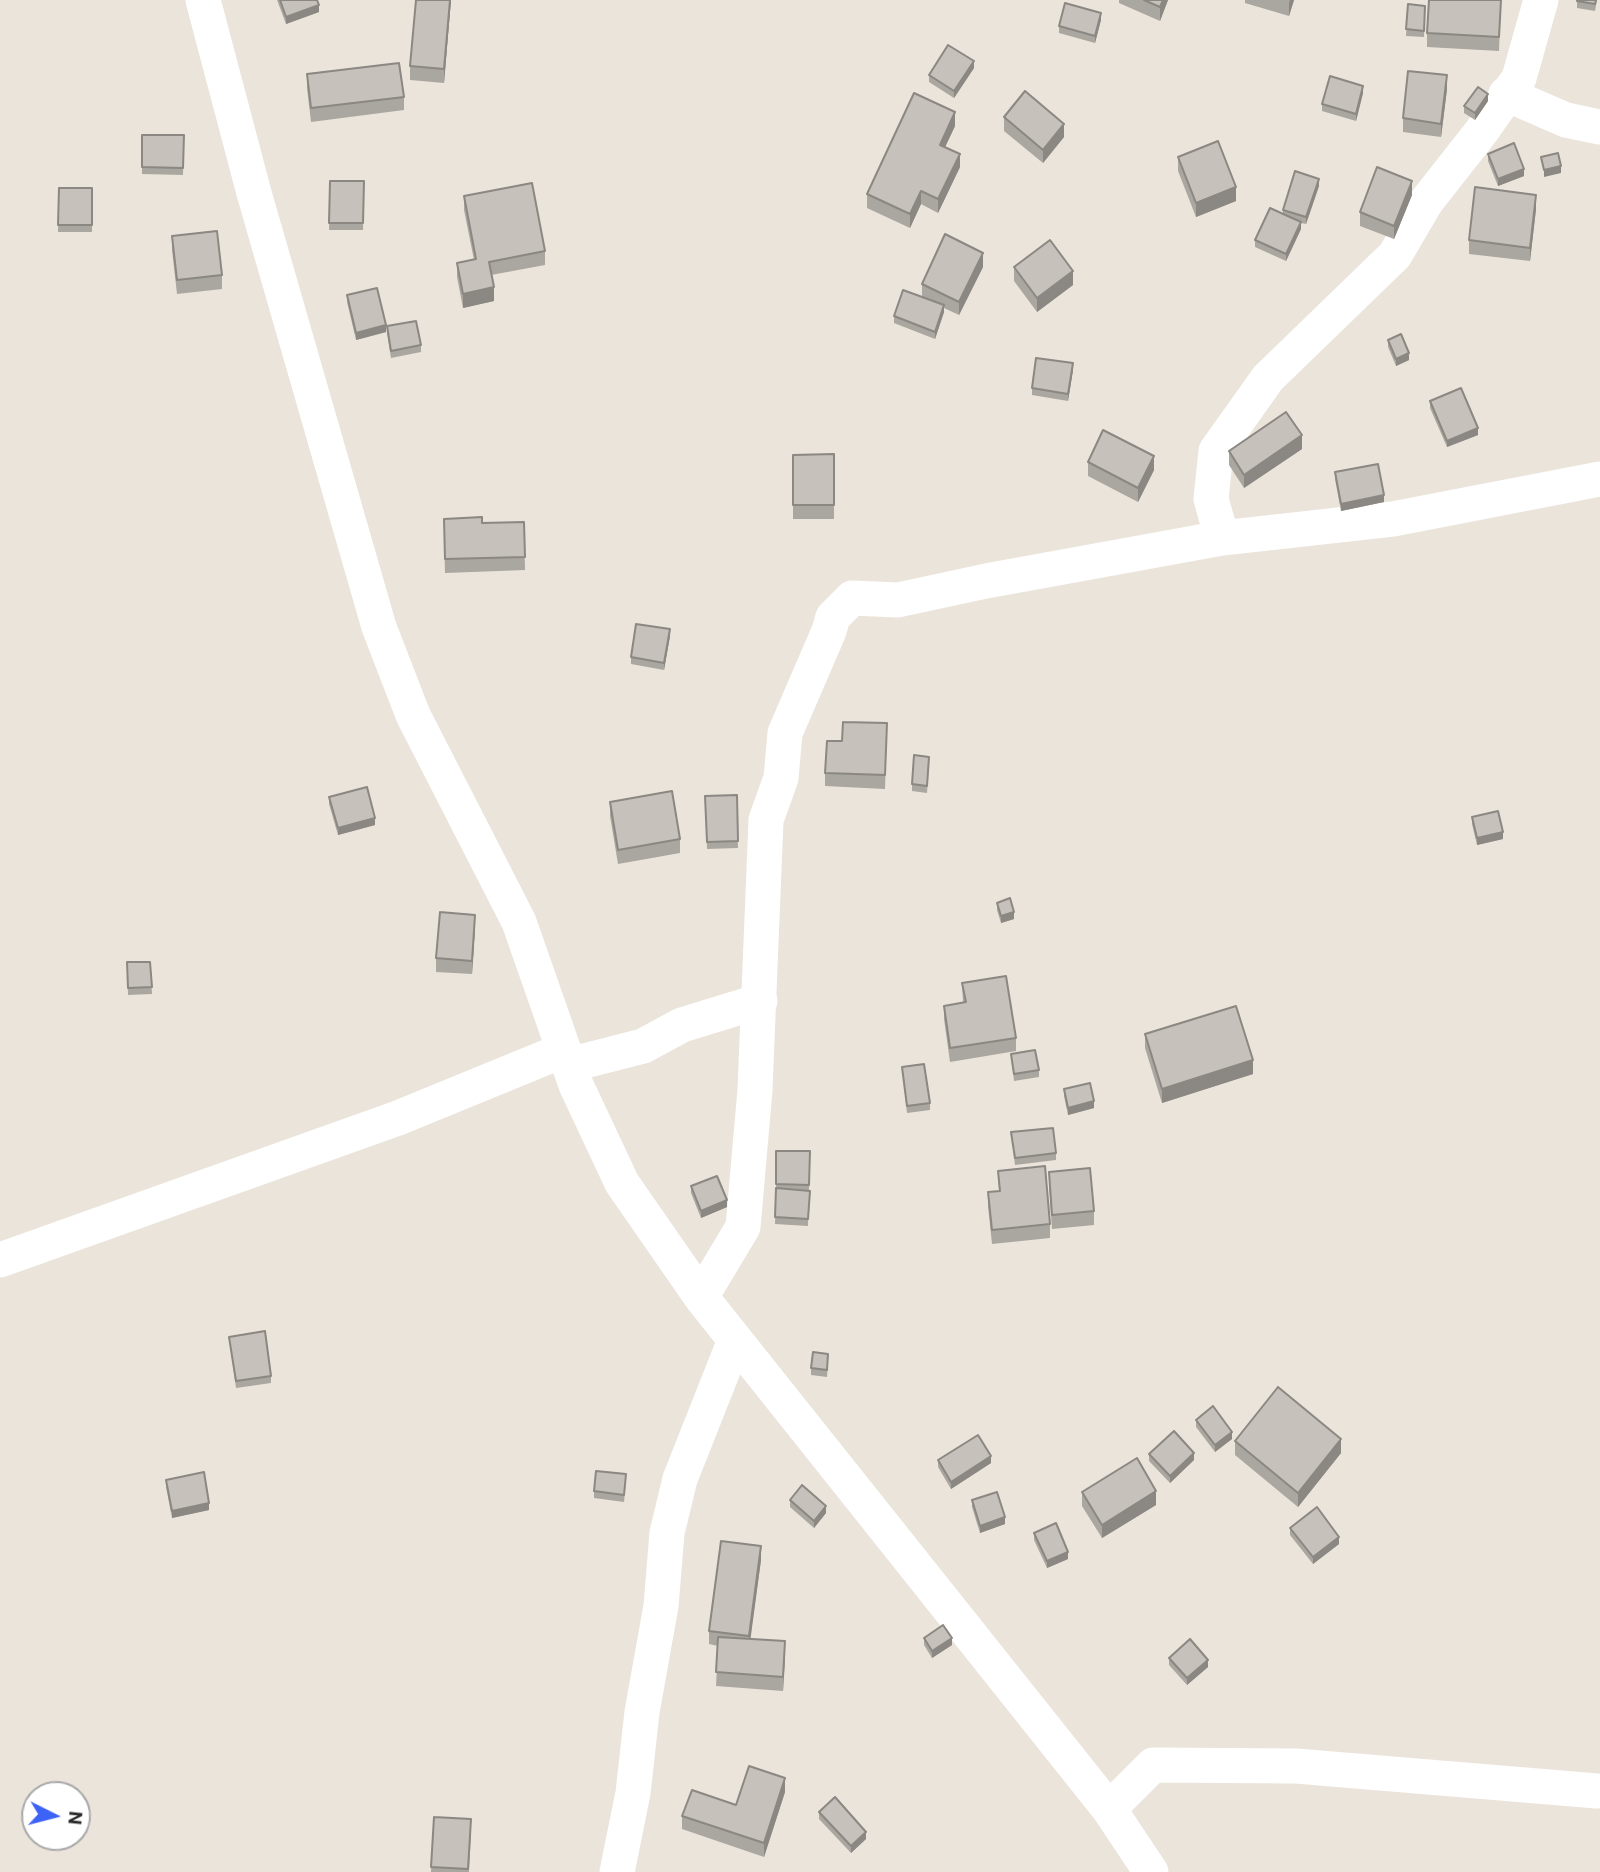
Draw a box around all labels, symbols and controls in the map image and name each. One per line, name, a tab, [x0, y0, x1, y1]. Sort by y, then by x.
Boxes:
north arrow	[21, 1781, 91, 1851]
text: N	[63, 1810, 88, 1826]

